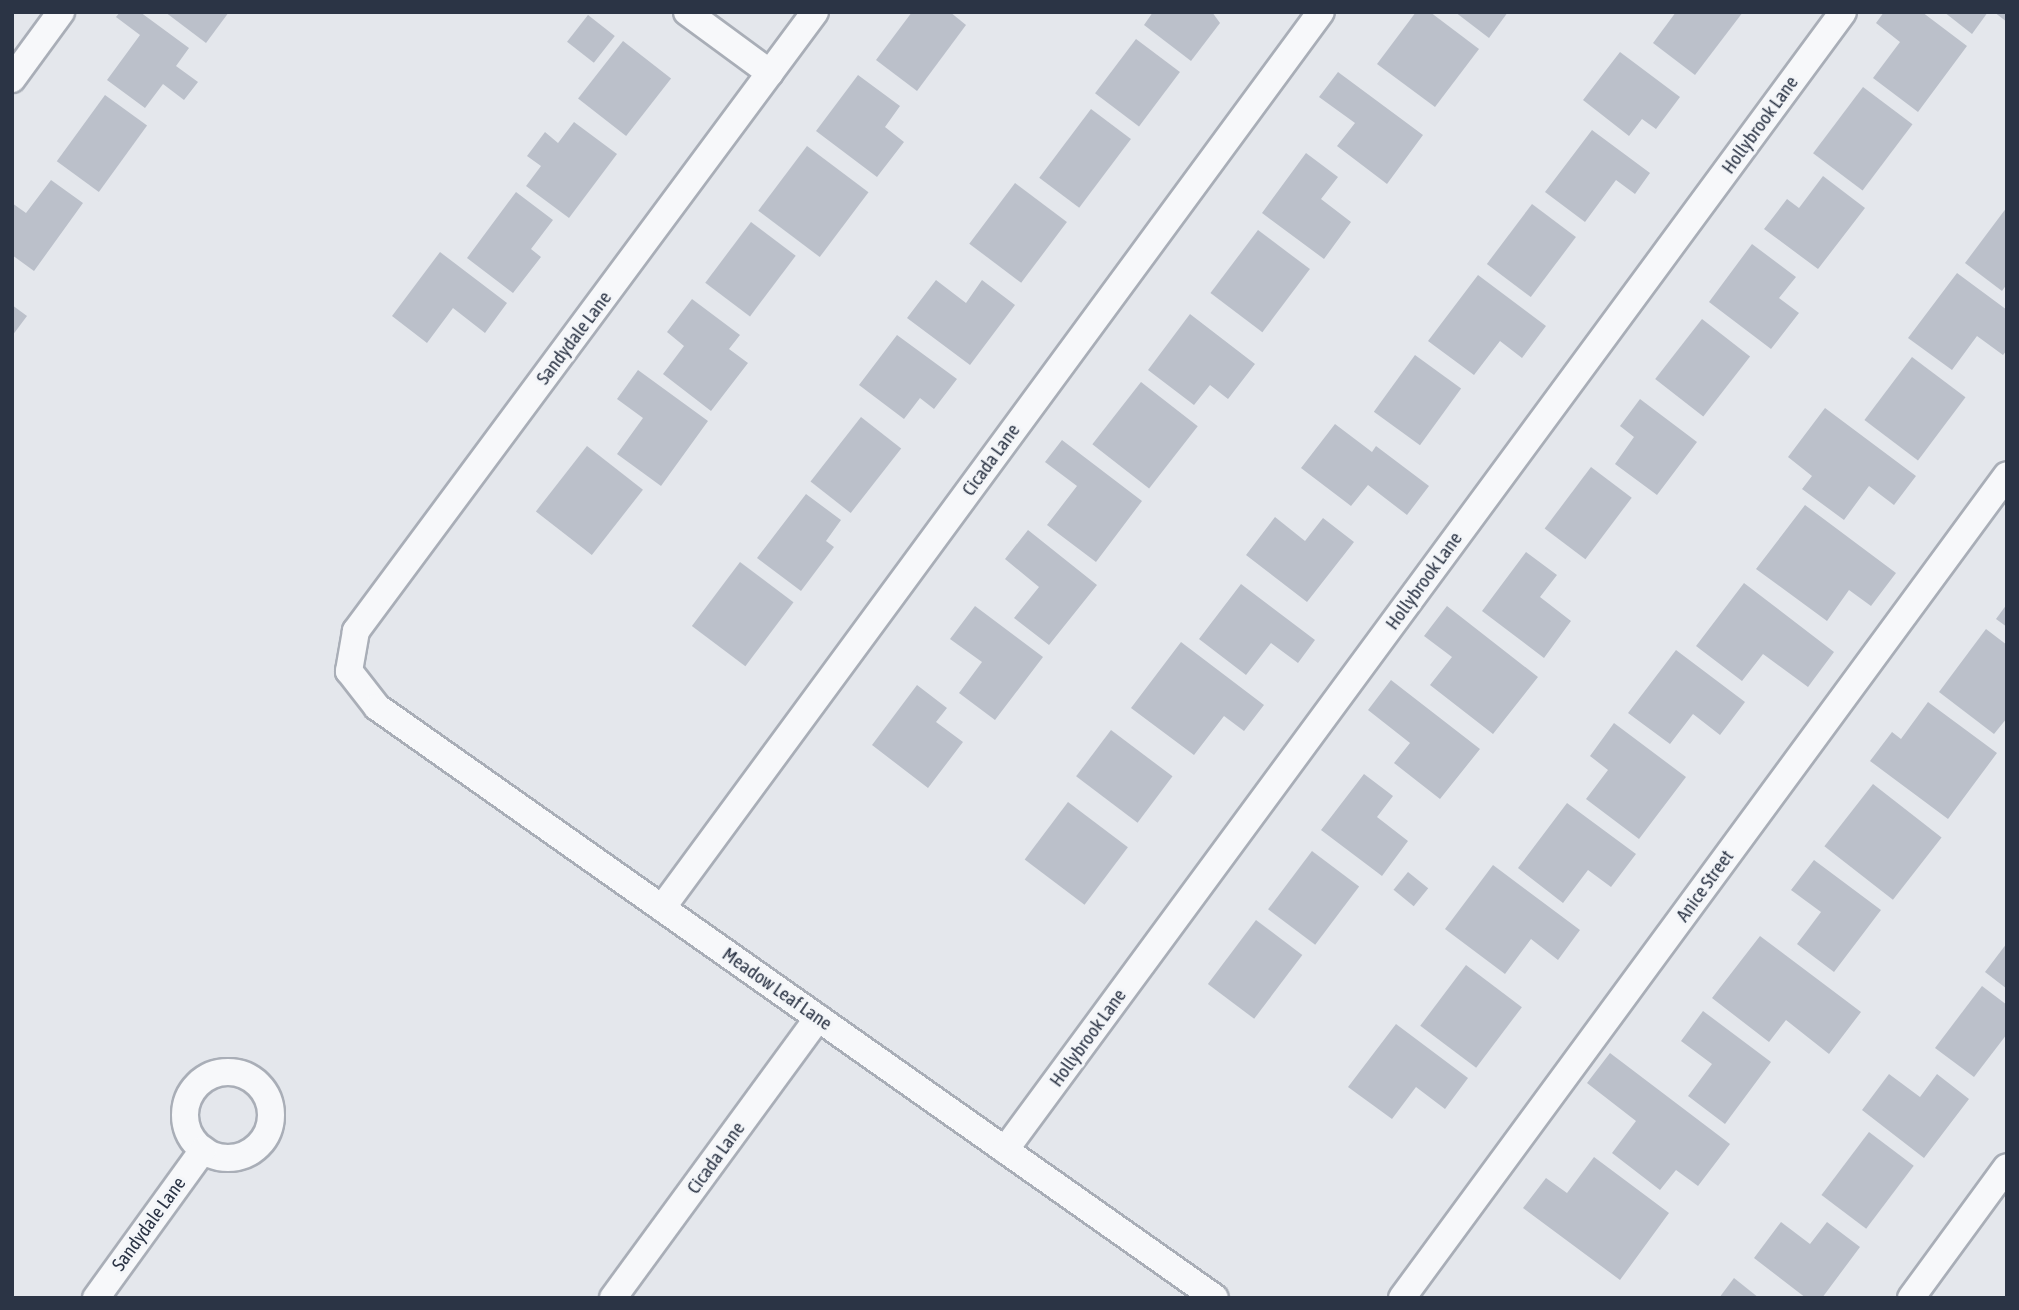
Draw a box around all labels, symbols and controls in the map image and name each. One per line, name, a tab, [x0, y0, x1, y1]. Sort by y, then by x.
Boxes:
street label: Hollybrook Lane	[1717, 72, 1803, 178]
street label: Sandydale Lane	[532, 287, 616, 389]
street label: Cicada Lane	[957, 420, 1025, 500]
street label: Hollybrook Lane	[1381, 528, 1467, 634]
street label: Anice Street	[1671, 846, 1739, 926]
street label: Meadow Leaf Lane	[718, 943, 836, 1035]
street label: Hollybrook Lane	[1045, 985, 1131, 1091]
street label: Cicada Lane	[682, 1118, 750, 1198]
street label: Sandydale Lane	[107, 1173, 191, 1275]

